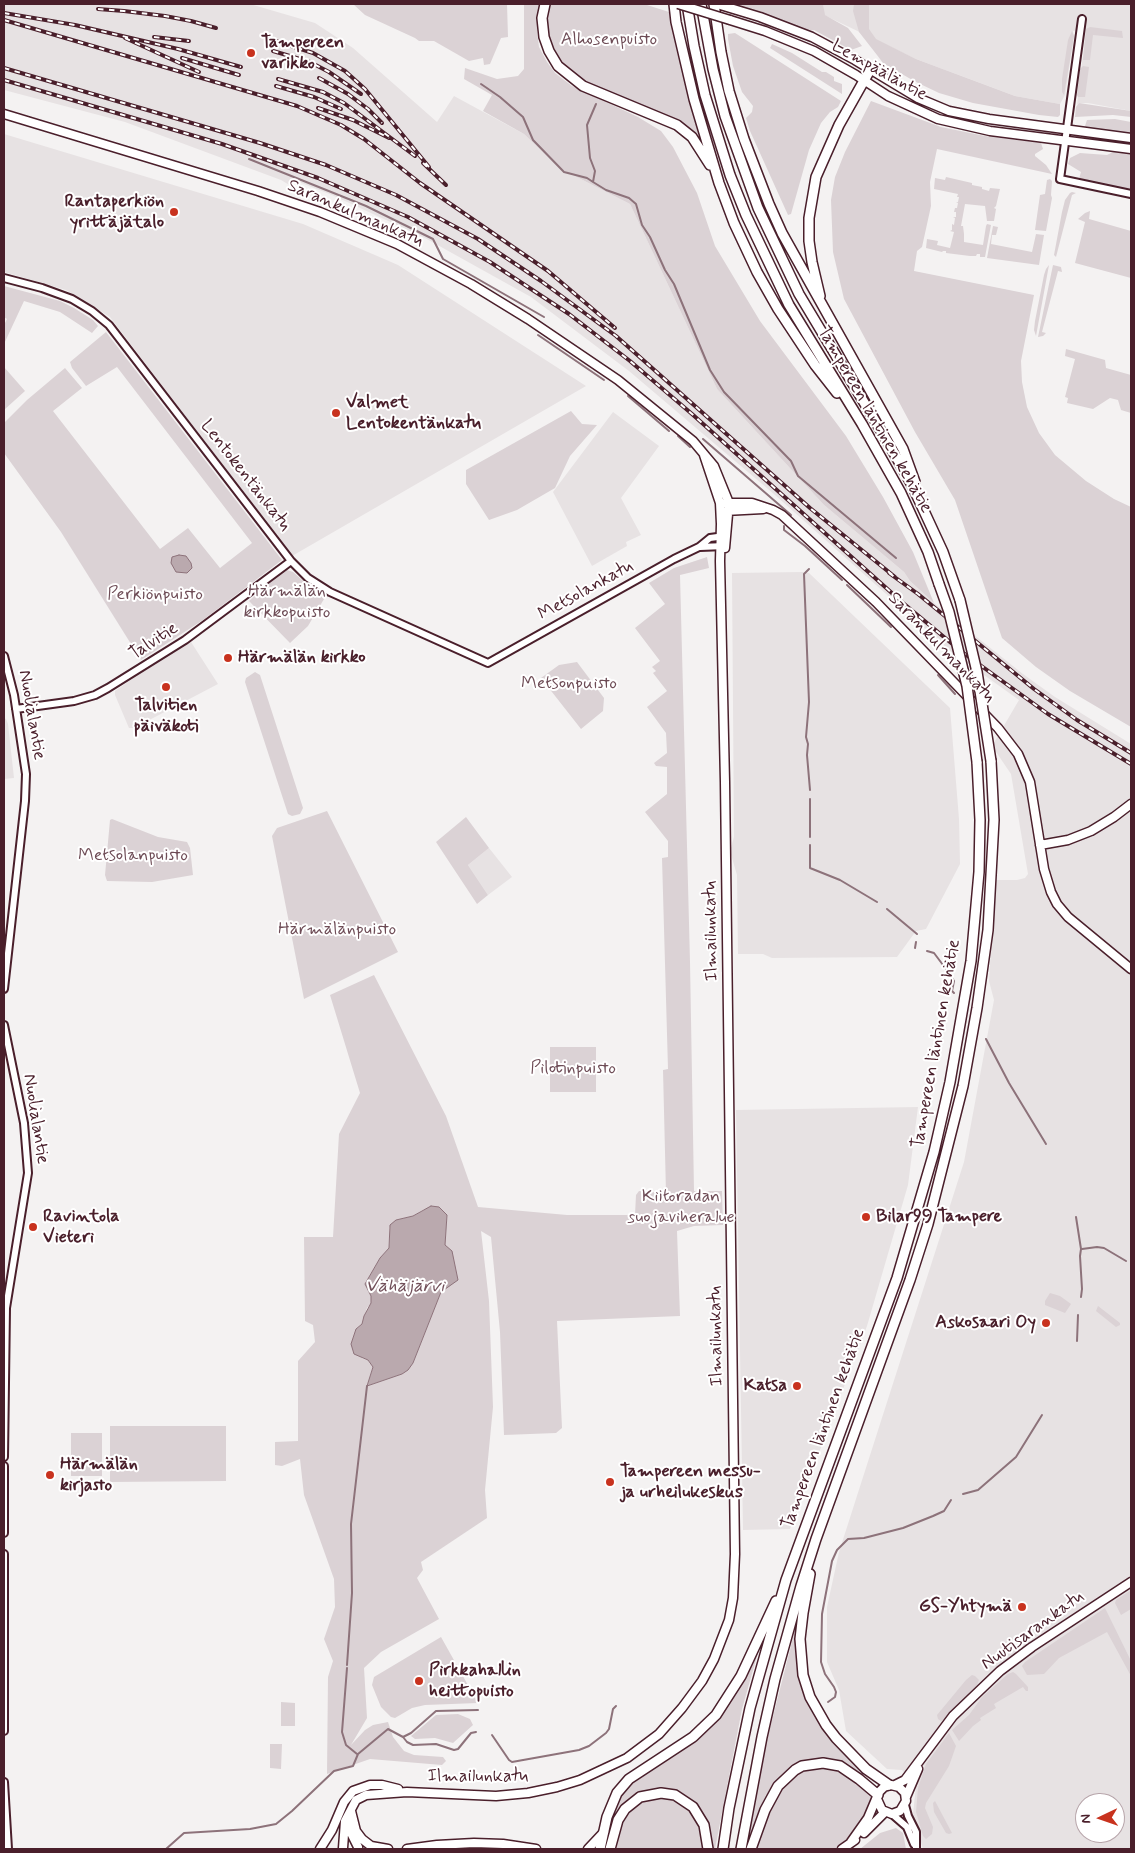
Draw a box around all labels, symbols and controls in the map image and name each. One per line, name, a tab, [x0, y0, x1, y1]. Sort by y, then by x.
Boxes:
park label: Alhosenpuisto	[561, 29, 657, 51]
place label: Tampereen varikko	[261, 32, 344, 74]
street label: Lempääläntie	[827, 36, 931, 106]
marker: Tampereen varikko	[245, 47, 257, 59]
street label: Sarankulmankatu	[284, 176, 426, 252]
place label: Rantaperkiön yrittäjätalo	[64, 191, 164, 233]
marker: Rantaperkiön yrittäjätalo	[168, 206, 180, 218]
street label: Tampereen läntinen kehätie	[812, 323, 936, 517]
place label: Valmet Lentokentänkatu	[346, 392, 481, 434]
marker: Valmet Lentokentänkatu	[330, 407, 342, 419]
street label: Lentokentänkatu	[195, 416, 295, 536]
street label: Metsolankatu	[535, 556, 637, 626]
park label: Härmälän kirkkopuisto	[244, 581, 330, 624]
park label: Perkiönpuisto	[107, 584, 203, 606]
street label: Sarankulmankatu	[883, 588, 999, 708]
street label: Talvitie	[126, 618, 182, 666]
place label: Härmälän kirkko	[238, 647, 366, 669]
marker: Härmälän kirkko	[222, 652, 234, 664]
street label: Nuolialantie	[12, 668, 50, 762]
park label: Metsonpuisto	[521, 673, 617, 695]
marker: Talvitien päiväkoti	[160, 681, 172, 693]
place label: Talvitien päiväkoti	[134, 695, 198, 738]
park label: Metsolanpuisto	[78, 845, 188, 867]
street label: Ilmailunkatu	[700, 880, 724, 982]
park label: Härmälänpuisto	[278, 919, 396, 941]
street label: Tampereen läntinen kehätie	[908, 938, 966, 1150]
park label: Pilotinpuisto	[530, 1058, 616, 1080]
street label: Nuolialantie	[17, 1072, 53, 1166]
park label: Kiitoradan suojaviheralue	[627, 1186, 735, 1228]
place label: Ravintola Vieteri	[43, 1206, 120, 1248]
place label: Bilar99 Tampere	[876, 1206, 1002, 1228]
marker: Bilar99 Tampere	[860, 1211, 872, 1223]
marker: Ravintola Vieteri	[27, 1221, 39, 1233]
water label: Vähäjärvi	[365, 1276, 445, 1298]
street label: Ilmailunkatu	[705, 1285, 729, 1387]
place label: Askosaari Oy	[935, 1312, 1036, 1334]
marker: Askosaari Oy	[1040, 1317, 1052, 1329]
street label: Tampereen läntinen kehätie	[778, 1326, 870, 1532]
place label: Katsa	[744, 1375, 787, 1397]
marker: Katsa	[791, 1380, 803, 1392]
place label: Härmälän kirjasto	[60, 1454, 138, 1496]
place label: Tampereen messu- ja urheilukeskus	[620, 1461, 761, 1504]
marker: Härmälän kirjasto	[44, 1469, 56, 1481]
marker: Tampereen messu- ja urheilukeskus	[604, 1476, 616, 1488]
street label: Nuutisarankatu	[977, 1586, 1089, 1676]
place label: GS-Yhtymä	[919, 1596, 1012, 1618]
marker: GS-Yhtymä	[1016, 1601, 1028, 1613]
place label: Pirkkahallin heittopuisto	[429, 1660, 521, 1702]
marker: Pirkkahallin heittopuisto	[413, 1675, 425, 1687]
street label: Ilmailunkatu	[428, 1766, 528, 1788]
north arrow	[1075, 1793, 1125, 1843]
text: N	[1077, 1814, 1095, 1824]

